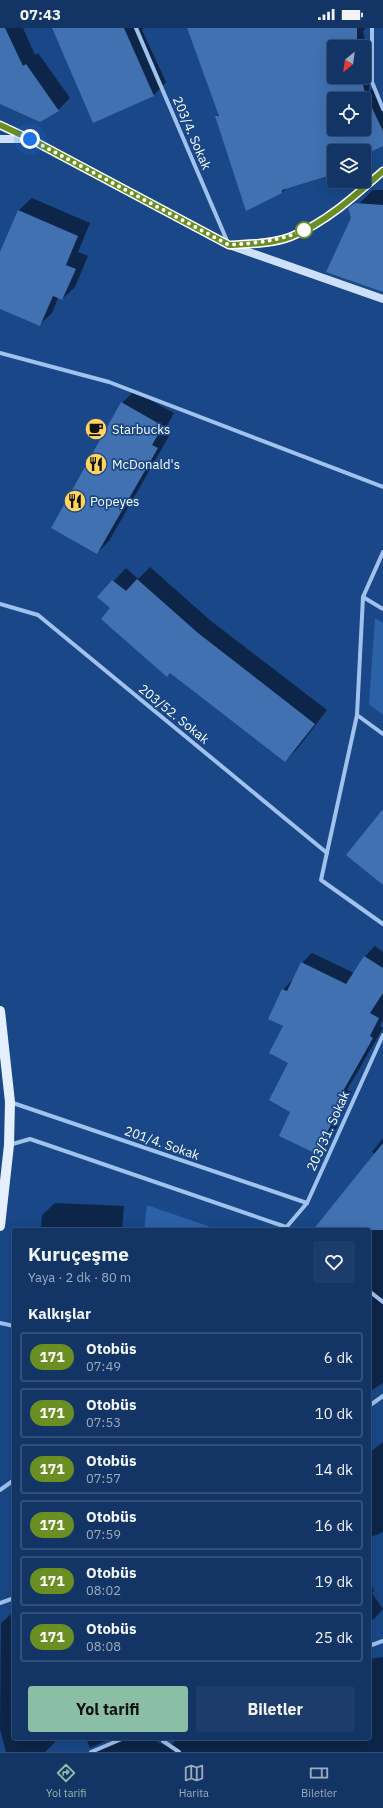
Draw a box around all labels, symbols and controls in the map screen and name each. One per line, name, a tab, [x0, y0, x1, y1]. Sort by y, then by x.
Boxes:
text: 07:43	[20, 5, 61, 24]
north arrow	[327, 40, 371, 84]
map controls	[327, 40, 371, 188]
button: locate	[327, 92, 371, 136]
street label: 203/4. Sokak	[169, 94, 215, 172]
your location	[20, 129, 40, 149]
button: layers	[327, 144, 371, 188]
unlabelled marker	[295, 221, 313, 239]
cafe icon: Starbucks	[83, 416, 109, 442]
place label: Starbucks	[112, 421, 170, 438]
restaurant icon: McDonald's	[83, 451, 109, 477]
place label: McDonald's	[112, 456, 180, 473]
restaurant icon: Popeyes	[62, 488, 88, 514]
place label: Popeyes	[90, 493, 139, 510]
street label: 203/52. Sokak	[135, 680, 213, 748]
street label: 203/31. Sokak	[303, 1088, 353, 1174]
street label: 201/4. Sokak	[122, 1122, 202, 1164]
button: heart	[313, 1241, 355, 1283]
text: Kuruçeşme	[28, 1242, 129, 1266]
text: Yaya · 2 dk · 80 m	[28, 1269, 131, 1286]
text: Kalkışlar	[28, 1304, 91, 1323]
text: Otobüs	[86, 1339, 136, 1358]
text: 171	[39, 1348, 65, 1366]
text: 6 dk	[324, 1348, 353, 1367]
text: 07:49	[86, 1358, 121, 1375]
text: Otobüs	[86, 1395, 136, 1414]
text: 171	[39, 1404, 65, 1422]
text: 10 dk	[315, 1404, 353, 1423]
text: 07:53	[86, 1414, 121, 1431]
text: Otobüs	[86, 1451, 136, 1470]
text: 171	[39, 1460, 65, 1478]
text: 14 dk	[315, 1460, 353, 1479]
text: 07:57	[86, 1470, 121, 1487]
text: Otobüs	[86, 1507, 136, 1526]
text: 171	[39, 1516, 65, 1534]
text: 16 dk	[315, 1516, 353, 1535]
text: 07:59	[86, 1526, 121, 1543]
text: Otobüs	[86, 1563, 136, 1582]
text: 171	[39, 1572, 65, 1590]
text: 19 dk	[315, 1572, 353, 1591]
text: 08:02	[86, 1582, 121, 1599]
text: Otobüs	[86, 1619, 136, 1638]
text: 171	[39, 1628, 65, 1646]
text: 25 dk	[315, 1628, 353, 1647]
text: 08:08	[86, 1638, 121, 1655]
button: Yol tarifi	[28, 1686, 188, 1732]
button: Biletler	[196, 1686, 355, 1732]
tab: Yol tarifi	[46, 1762, 87, 1800]
tab: Harita	[179, 1762, 209, 1800]
tab: Biletler	[301, 1762, 337, 1800]

